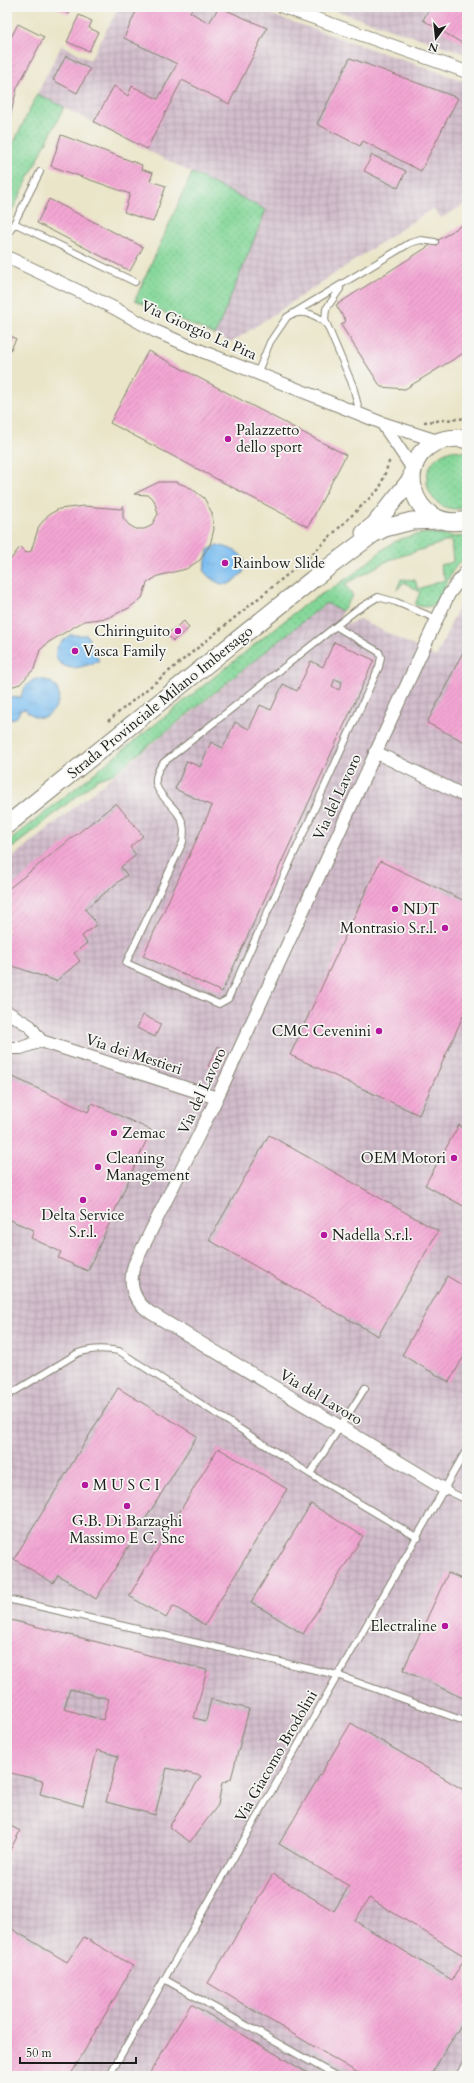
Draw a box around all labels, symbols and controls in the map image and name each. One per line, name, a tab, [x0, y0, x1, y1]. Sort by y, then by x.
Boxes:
north arrow	[416, 18, 456, 58]
text: N	[427, 39, 440, 56]
street label: Via Giorgio La Pira	[138, 295, 261, 365]
place label: Palazzetto dello sport	[236, 420, 302, 457]
marker: Palazzetto dello sport	[223, 434, 233, 444]
place label: Rainbow Slide	[233, 553, 325, 573]
marker: Rainbow Slide	[220, 558, 230, 568]
street label: Strada Provinciale Milano Imbersago	[63, 621, 257, 783]
place label: Chiringuito	[94, 621, 170, 641]
marker: Chiringuito	[173, 626, 183, 636]
place label: Vasca Family	[83, 641, 167, 661]
marker: Vasca Family	[70, 646, 80, 656]
street label: Via del Lavoro	[308, 751, 366, 843]
place label: NDT	[403, 899, 439, 919]
marker: NDT	[390, 904, 400, 914]
place label: Montrasio S.r.l.	[340, 918, 437, 938]
marker: Montrasio S.r.l.	[440, 923, 450, 933]
place label: CMC Cevenini	[272, 1021, 371, 1041]
marker: CMC Cevenini	[374, 1026, 384, 1036]
street label: Via dei Mestieri	[83, 1029, 185, 1079]
street label: Via del Lavoro	[173, 1045, 231, 1137]
place label: Zemac	[122, 1123, 166, 1143]
marker: Zemac	[109, 1128, 119, 1138]
place label: Cleaning Management	[106, 1148, 190, 1185]
place label: OEM Motori	[361, 1148, 446, 1168]
marker: OEM Motori	[449, 1153, 459, 1163]
marker: Cleaning Management	[93, 1162, 103, 1172]
marker: Delta Service S.r.l.	[78, 1195, 88, 1205]
place label: Delta Service S.r.l.	[41, 1205, 125, 1242]
place label: Nadella S.r.l.	[332, 1225, 412, 1245]
marker: Nadella S.r.l.	[319, 1230, 329, 1240]
street label: Via del Lavoro	[276, 1364, 366, 1430]
place label: M U S C I	[93, 1475, 160, 1495]
marker: M U S C I	[80, 1480, 90, 1490]
marker: G.B. Di Barzaghi Massimo E C. Snc	[122, 1501, 132, 1511]
place label: G.B. Di Barzaghi Massimo E C. Snc	[69, 1511, 185, 1548]
place label: Electraline	[370, 1616, 437, 1636]
marker: Electraline	[440, 1621, 450, 1631]
street label: Via Giacomo Brodolini	[230, 1687, 322, 1825]
scale bar	[20, 2039, 136, 2065]
text: 50 m	[26, 2045, 53, 2061]

